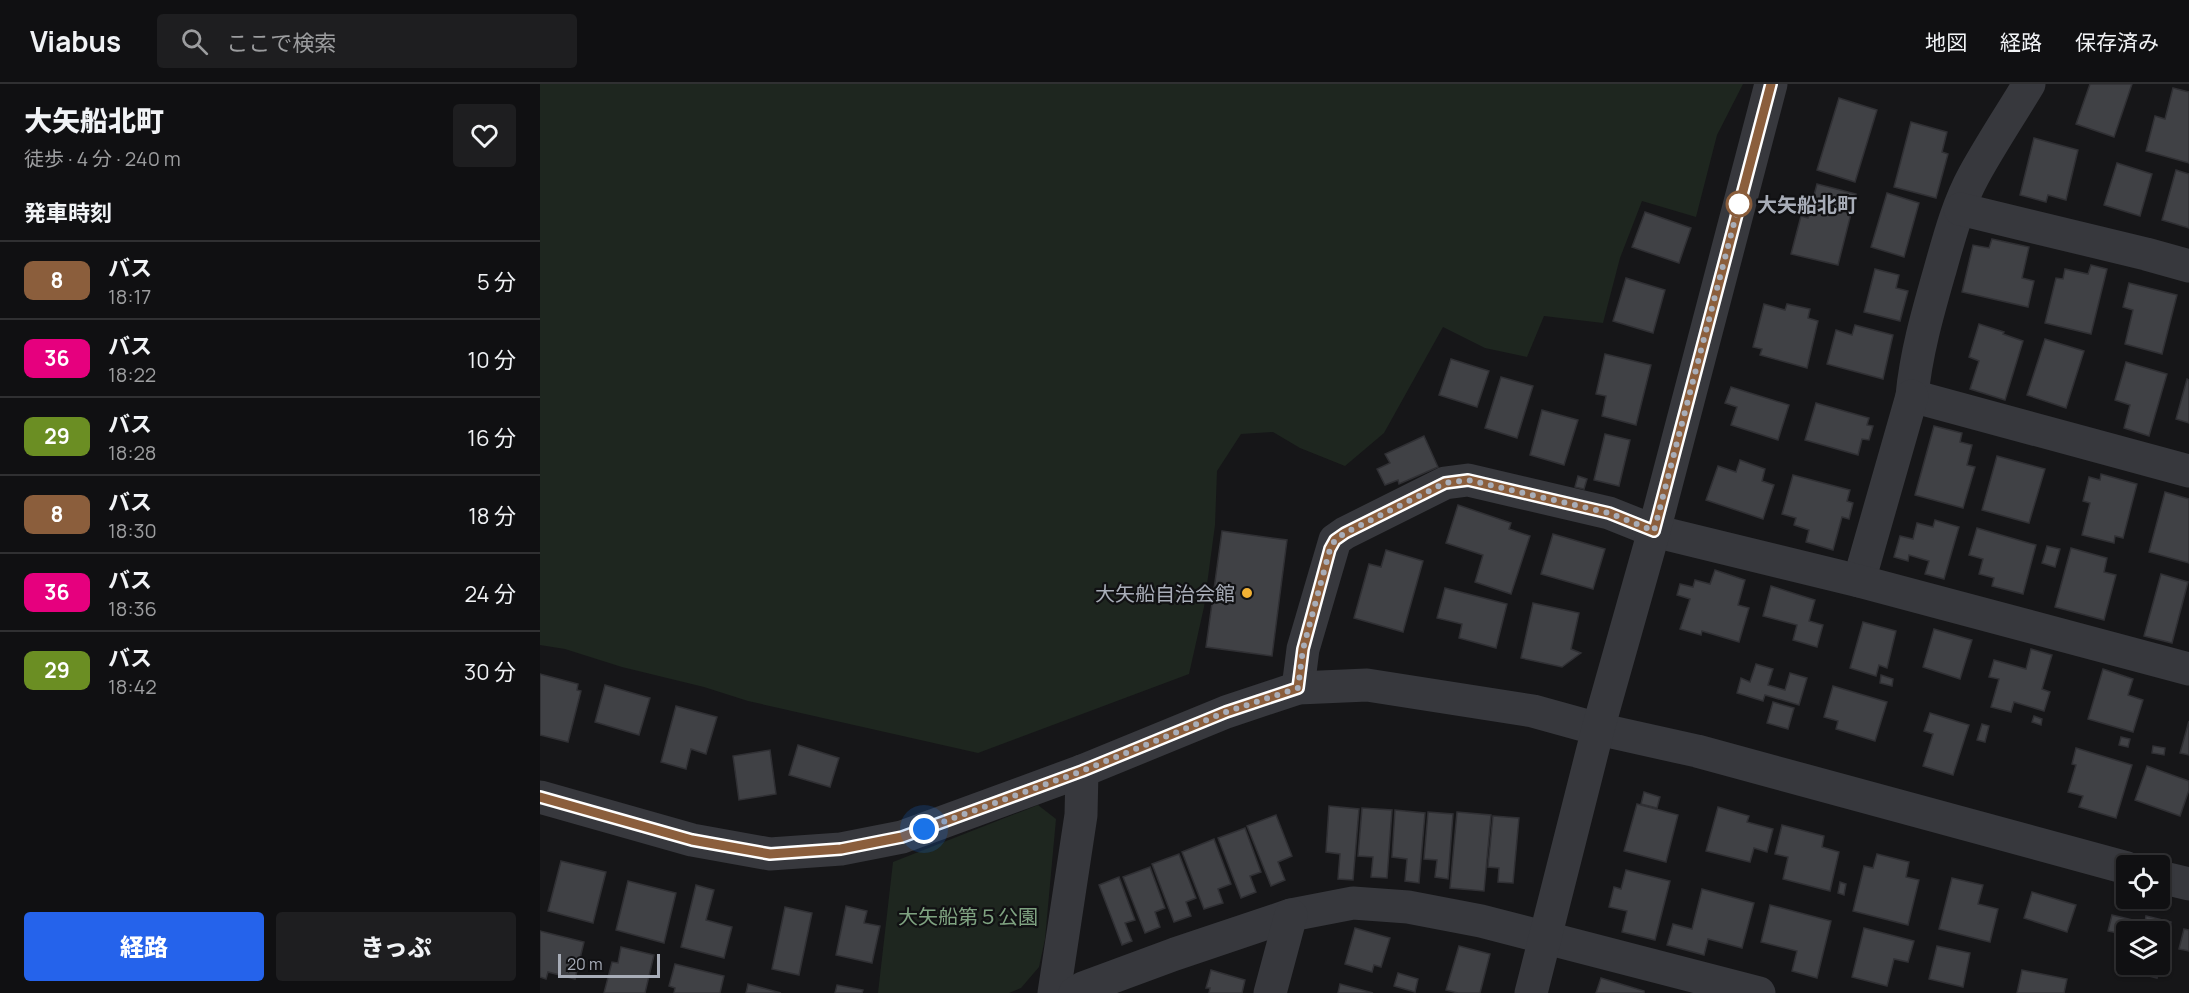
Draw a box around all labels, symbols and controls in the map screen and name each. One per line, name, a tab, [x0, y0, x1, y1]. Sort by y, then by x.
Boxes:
search box	[157, 14, 577, 68]
text: Viabus	[30, 22, 121, 60]
icon: search	[178, 25, 211, 58]
text: ここで検索	[226, 28, 336, 58]
text: 地図	[1925, 28, 1967, 56]
text: 経路	[2000, 28, 2042, 56]
text: 保存済み	[2075, 28, 2159, 56]
text: 大矢船北町	[24, 101, 164, 139]
button: heart	[453, 104, 516, 167]
text: 徒歩 · 4 分 · 240 m	[24, 145, 181, 172]
marker: 大矢船北町	[1726, 191, 1752, 217]
place label: 大矢船北町	[1757, 191, 1857, 218]
text: 発車時刻	[24, 198, 112, 228]
text: バス	[108, 253, 152, 283]
text: 8	[51, 266, 63, 294]
text: 5 分	[477, 267, 516, 297]
text: 18:17	[108, 283, 151, 310]
text: バス	[108, 331, 152, 361]
text: 36	[44, 344, 70, 372]
text: 10 分	[468, 345, 516, 375]
text: 18:22	[108, 361, 156, 388]
text: バス	[108, 409, 152, 439]
text: 29	[44, 422, 70, 450]
text: 16 分	[467, 423, 516, 453]
text: 18:28	[108, 439, 156, 466]
text: バス	[108, 487, 152, 517]
text: 8	[51, 500, 63, 528]
text: 18 分	[468, 501, 516, 531]
text: 18:30	[108, 517, 157, 544]
text: バス	[108, 565, 152, 595]
text: 36	[44, 578, 70, 606]
text: 24 分	[465, 579, 516, 609]
place label: 大矢船自治会館	[1095, 580, 1235, 607]
marker: 大矢船自治会館	[1240, 586, 1254, 600]
text: 18:36	[108, 595, 157, 622]
text: バス	[108, 643, 152, 673]
text: 29	[44, 656, 70, 684]
text: 30 分	[464, 657, 516, 687]
text: 18:42	[108, 673, 157, 700]
your location	[909, 814, 939, 844]
map controls	[2116, 855, 2170, 975]
button: locate	[2116, 855, 2170, 909]
park label: 大矢船第５公園	[898, 903, 1038, 930]
button: 経路	[24, 912, 264, 981]
button: きっぷ	[276, 912, 516, 981]
button: layers	[2116, 921, 2170, 975]
scale bar	[558, 951, 660, 978]
text: 20 m	[567, 953, 603, 975]

